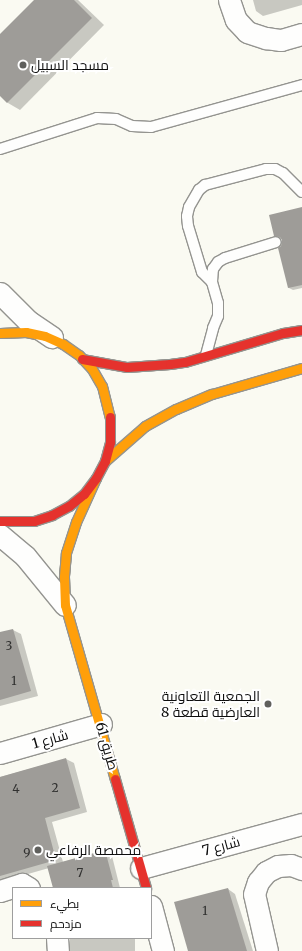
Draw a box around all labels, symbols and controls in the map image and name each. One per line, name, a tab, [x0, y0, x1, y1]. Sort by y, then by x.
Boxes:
place label: مسجد السبيل	[31, 57, 109, 73]
marker: مسجد السبيل	[18, 60, 28, 70]
house number: 3	[6, 639, 12, 653]
house number: 1	[11, 674, 17, 688]
place label: الجمعية التعاونية العارضية قطعة 8	[161, 688, 260, 720]
marker: الجمعية التعاونية العارضية قطعة 8	[263, 699, 273, 709]
street label: طريق 61	[92, 720, 122, 772]
street label: شارع 1	[30, 726, 70, 752]
house number: 2	[51, 781, 59, 795]
house number: 4	[12, 782, 20, 796]
street label: شارع 7	[200, 833, 242, 859]
place label: محمصة الرفاعي	[46, 842, 141, 858]
marker: محمصة الرفاعي	[33, 845, 43, 855]
house number: 9	[23, 846, 31, 860]
house number: 7	[77, 866, 83, 880]
legend	[12, 887, 152, 939]
text: بطيء	[50, 896, 79, 911]
house number: 1	[202, 904, 208, 918]
text: مزدحم	[50, 916, 82, 931]

